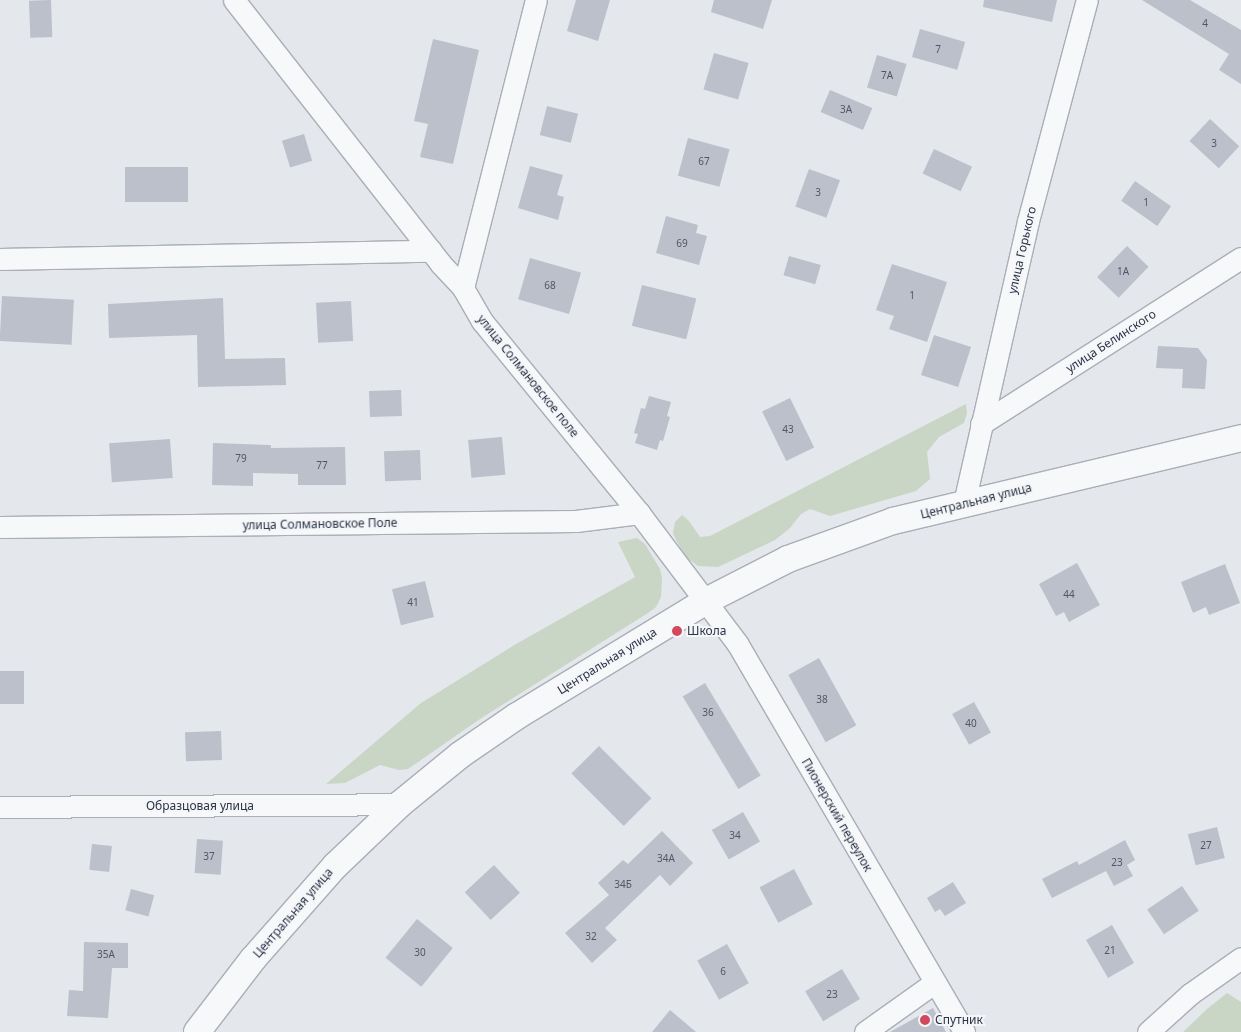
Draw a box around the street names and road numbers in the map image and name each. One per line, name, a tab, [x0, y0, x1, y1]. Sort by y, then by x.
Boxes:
street label: улица Горького	[1005, 205, 1039, 295]
street label: улица Белинского	[1063, 307, 1159, 375]
street label: улица Солмановское поле	[474, 312, 582, 440]
street label: Центральная улица	[919, 480, 1033, 522]
street label: улица Солмановское Поле	[243, 515, 397, 533]
street label: Центральная улица	[555, 625, 659, 697]
street label: Пионерский переулок	[799, 756, 875, 874]
street label: Образцовая улица	[146, 799, 254, 813]
street label: Центральная улица	[250, 865, 336, 961]

